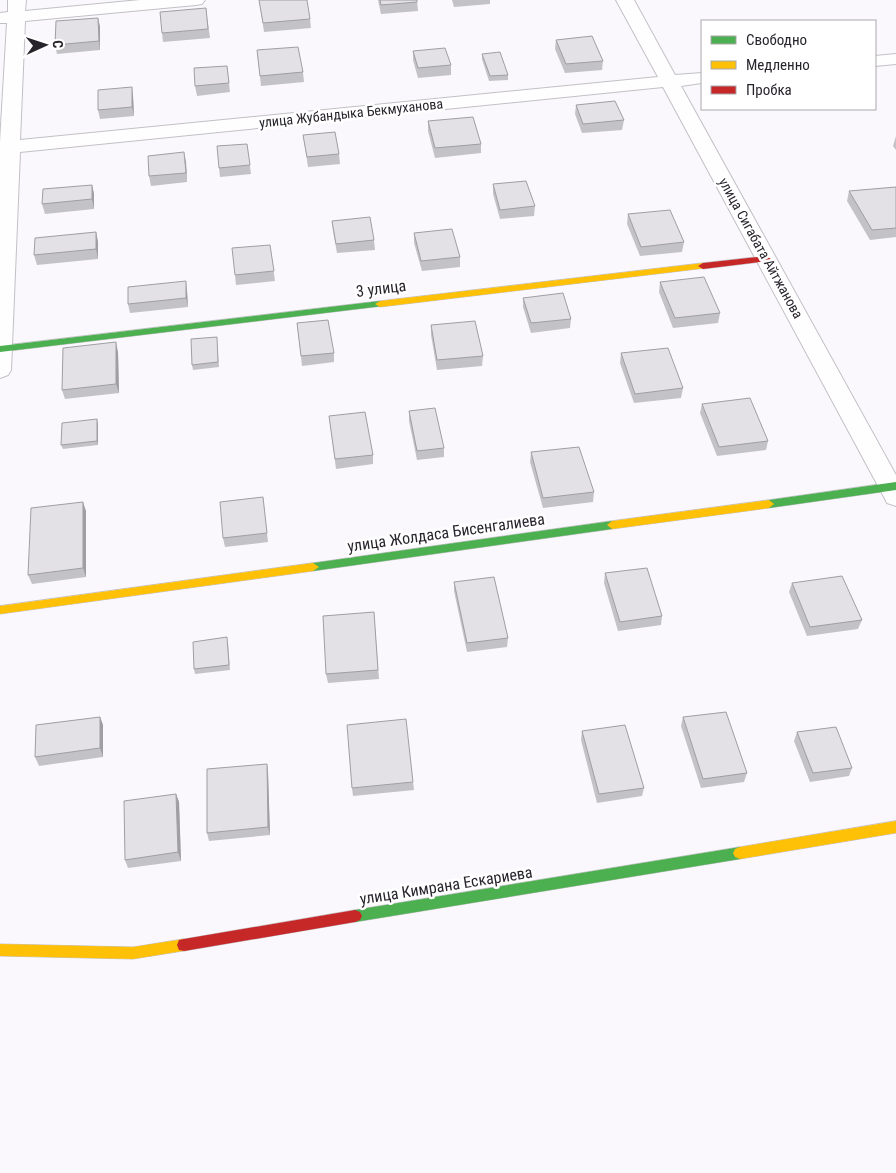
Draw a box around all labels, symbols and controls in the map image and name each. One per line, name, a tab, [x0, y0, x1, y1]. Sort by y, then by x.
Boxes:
north arrow	[20, 20, 70, 70]
legend	[701, 20, 876, 110]
text: Свободно	[746, 31, 807, 49]
text: С	[50, 40, 66, 49]
text: Медленно	[746, 56, 810, 74]
text: Пробка	[746, 81, 792, 99]
street label: улица Жубандыка Бекмуханова	[258, 95, 444, 131]
street label: улица Сигабата Айтжанова	[716, 175, 806, 321]
street label: 3 улица	[355, 276, 407, 301]
street label: улица Жолдаса Бисенгалиева	[346, 509, 546, 556]
street label: улица Кимрана Ескариева	[358, 862, 534, 909]

